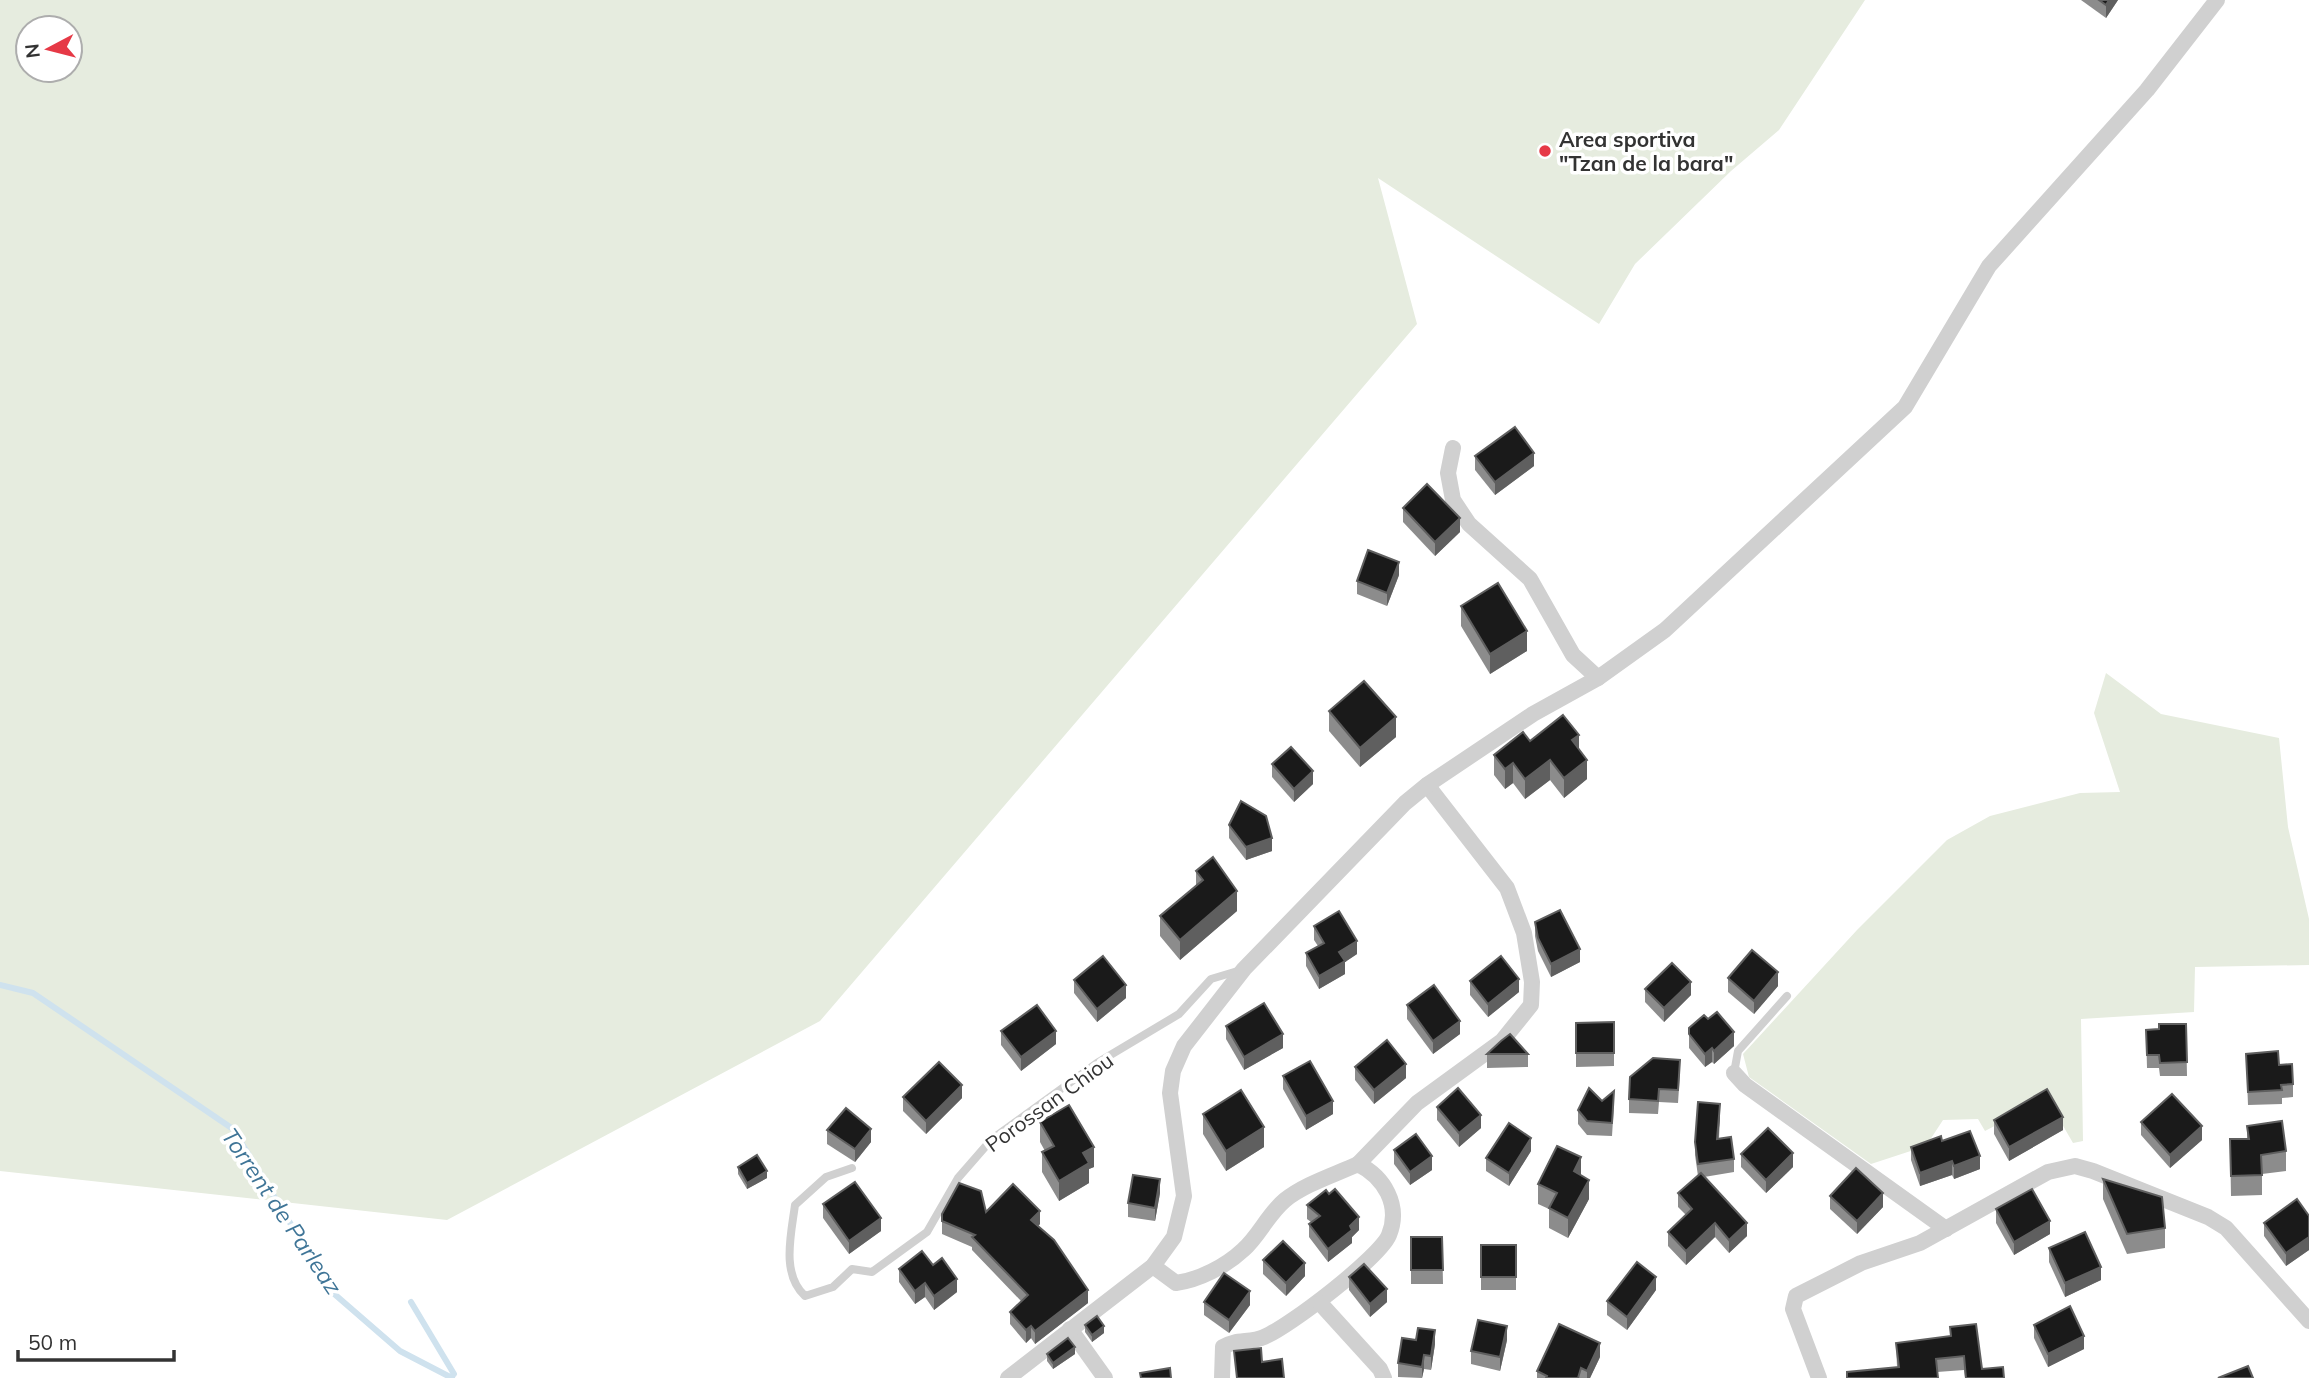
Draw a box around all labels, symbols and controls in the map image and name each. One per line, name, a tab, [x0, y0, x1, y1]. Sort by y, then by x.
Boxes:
north arrow	[14, 14, 84, 84]
text: N	[19, 42, 45, 60]
place label: Area sportiva "Tzan de la bara"	[1559, 126, 1733, 176]
marker: Area sportiva "Tzan de la bara"	[1537, 143, 1553, 159]
street label: Porossan Chiou	[980, 1047, 1118, 1157]
water label: Torrent de Parleaz	[216, 1122, 348, 1300]
scale bar	[18, 1318, 173, 1362]
text: 50 m	[28, 1329, 77, 1355]

